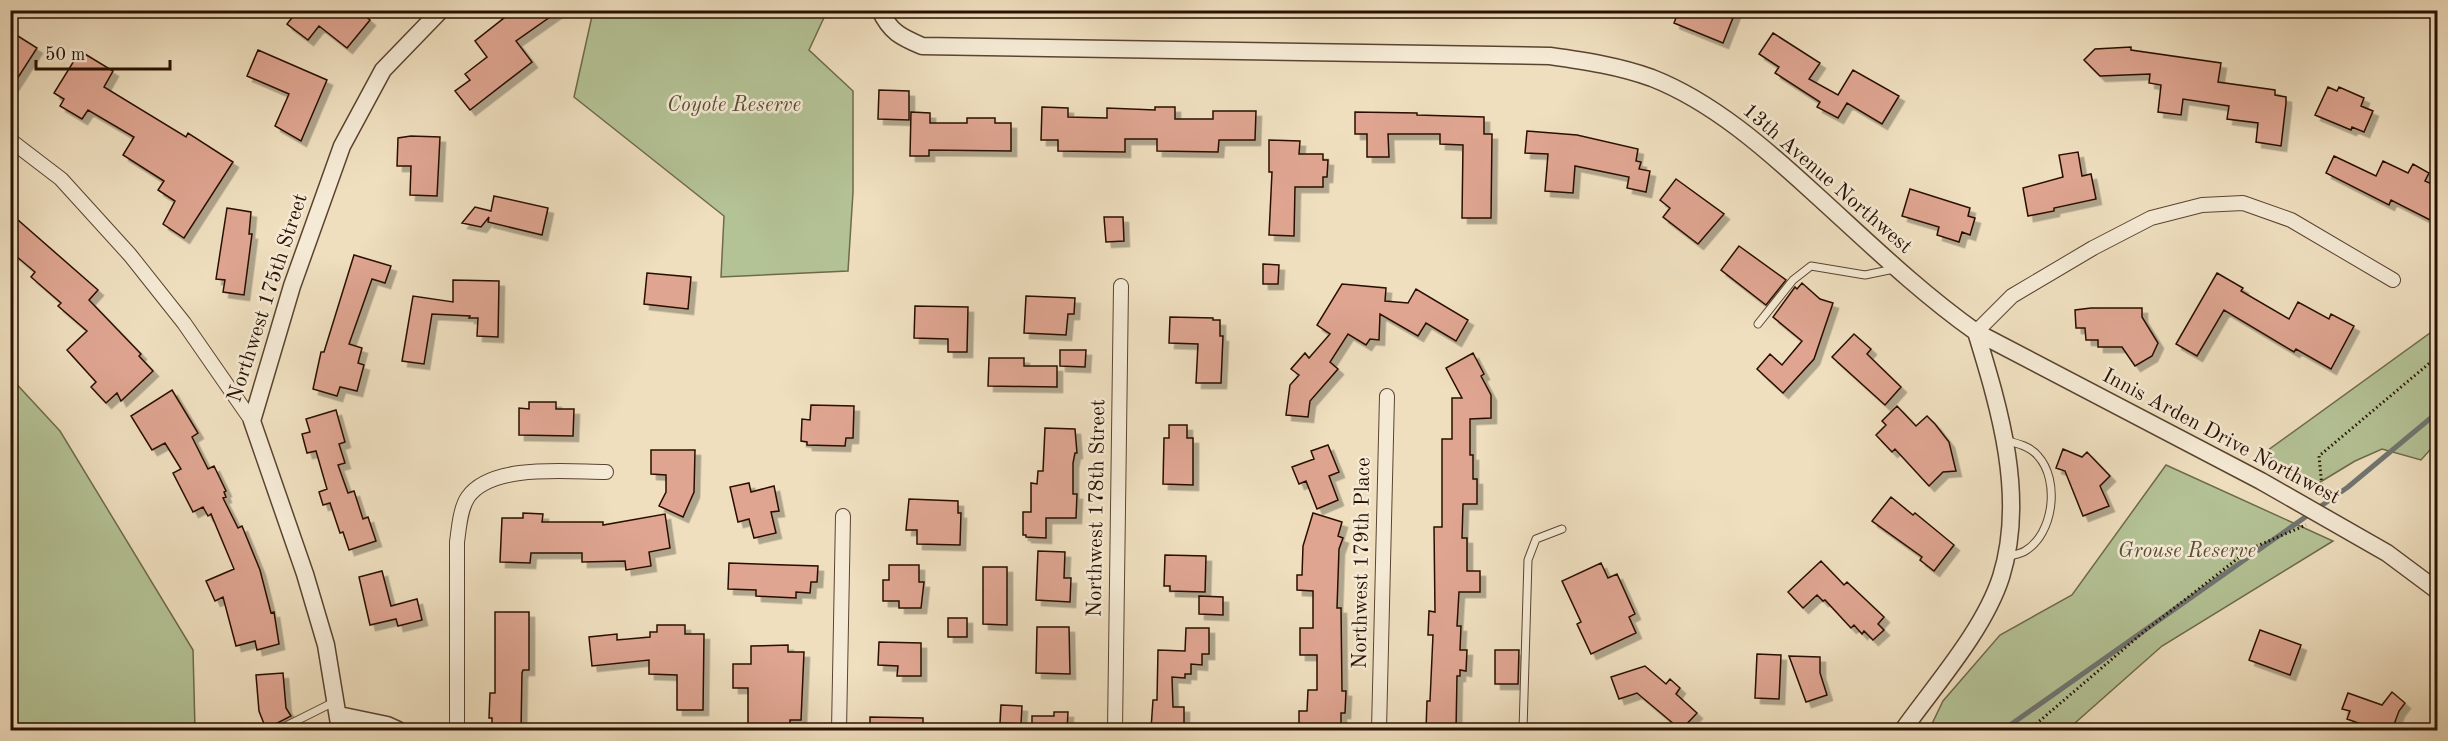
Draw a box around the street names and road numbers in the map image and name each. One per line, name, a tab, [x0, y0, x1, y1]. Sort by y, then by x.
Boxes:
street label: 13th Avenue Northwest	[1738, 100, 1916, 258]
street label: Northwest 175th Street	[224, 191, 312, 405]
street label: Innis Arden Drive Northwest	[2099, 365, 2343, 509]
street label: Northwest 178th Street	[1085, 399, 1109, 617]
street label: Northwest 179th Place	[1350, 457, 1374, 669]

